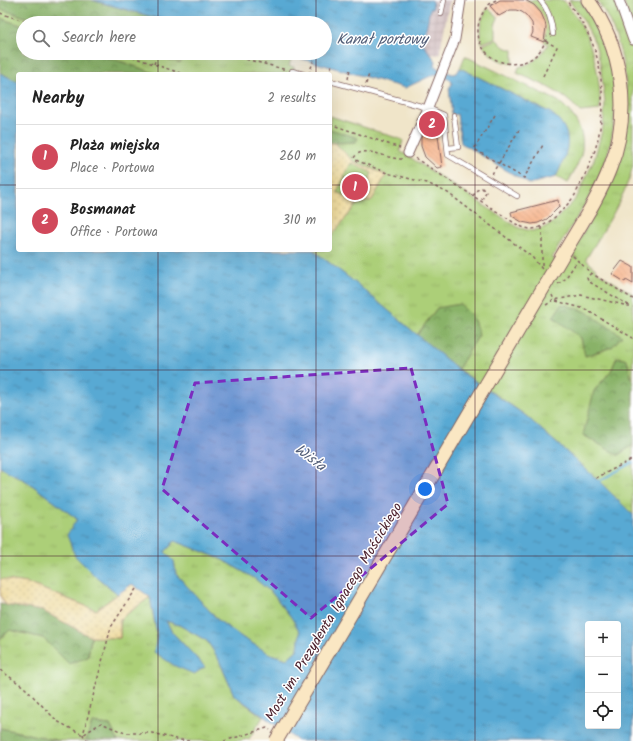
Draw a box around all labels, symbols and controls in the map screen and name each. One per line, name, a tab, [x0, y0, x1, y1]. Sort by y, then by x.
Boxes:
search box	[16, 16, 332, 60]
text: Search here	[62, 26, 136, 50]
icon: search	[30, 27, 52, 49]
water label: Kanał portowy	[336, 28, 429, 52]
text: Nearby	[32, 85, 84, 112]
text: 2 results	[268, 88, 316, 109]
pin: 2	[419, 109, 445, 139]
text: Plaża miejska	[70, 134, 160, 158]
text: 1	[43, 146, 47, 167]
text: 260 m	[279, 146, 316, 167]
text: Place · Portowa	[70, 158, 155, 179]
pin: 1	[342, 172, 368, 202]
text: Bosmanat	[70, 198, 136, 222]
text: 2	[41, 210, 49, 231]
text: 310 m	[282, 210, 316, 231]
text: Office · Portowa	[70, 222, 158, 243]
water label: Wisła	[289, 438, 332, 478]
your location	[415, 479, 435, 499]
street label: Most im. Prezydenta Ignacego Mościckiego	[260, 498, 408, 726]
map controls	[585, 621, 621, 729]
button: +	[585, 621, 621, 657]
button: −	[585, 657, 621, 693]
button: locate	[585, 693, 621, 729]

